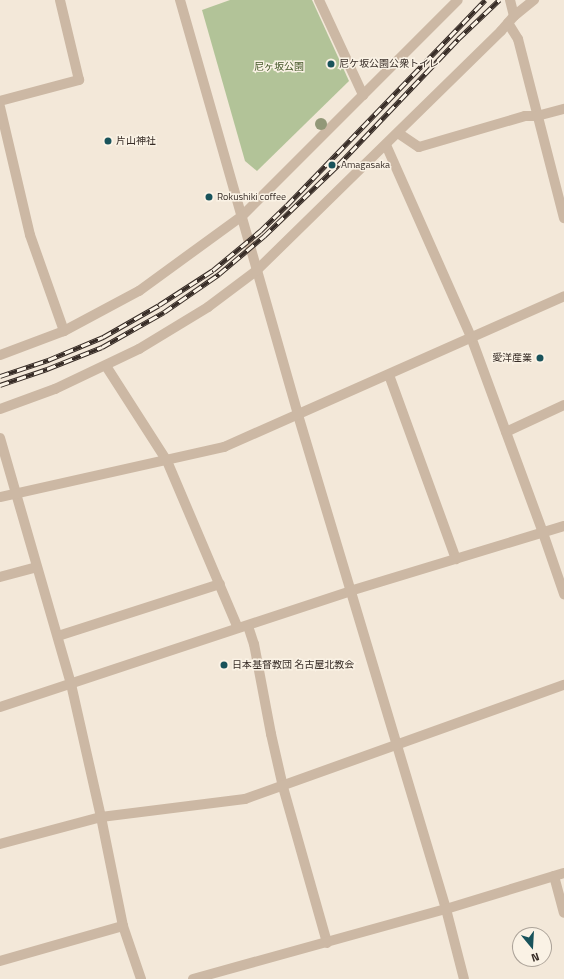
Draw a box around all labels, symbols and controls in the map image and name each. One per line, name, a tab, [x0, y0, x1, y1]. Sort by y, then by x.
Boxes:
place label: 尼ケ坂公園公衆トイレ	[339, 58, 439, 70]
marker: 尼ケ坂公園公衆トイレ	[326, 59, 336, 69]
park label: 尼ヶ坂公園	[254, 61, 304, 73]
place label: 片山神社	[116, 135, 156, 147]
marker: 片山神社	[103, 136, 113, 146]
marker: Amagasaka	[326, 159, 338, 171]
place label: Amagasaka	[341, 159, 390, 171]
place label: Rokushiki coffee	[217, 191, 286, 203]
marker: Rokushiki coffee	[204, 192, 214, 202]
place label: 愛洋産業	[492, 352, 532, 364]
marker: 愛洋産業	[535, 353, 545, 363]
place label: 日本基督教団 名古屋北教会	[232, 659, 354, 671]
marker: 日本基督教団 名古屋北教会	[219, 660, 229, 670]
north arrow	[512, 927, 552, 967]
text: N	[529, 949, 541, 966]

